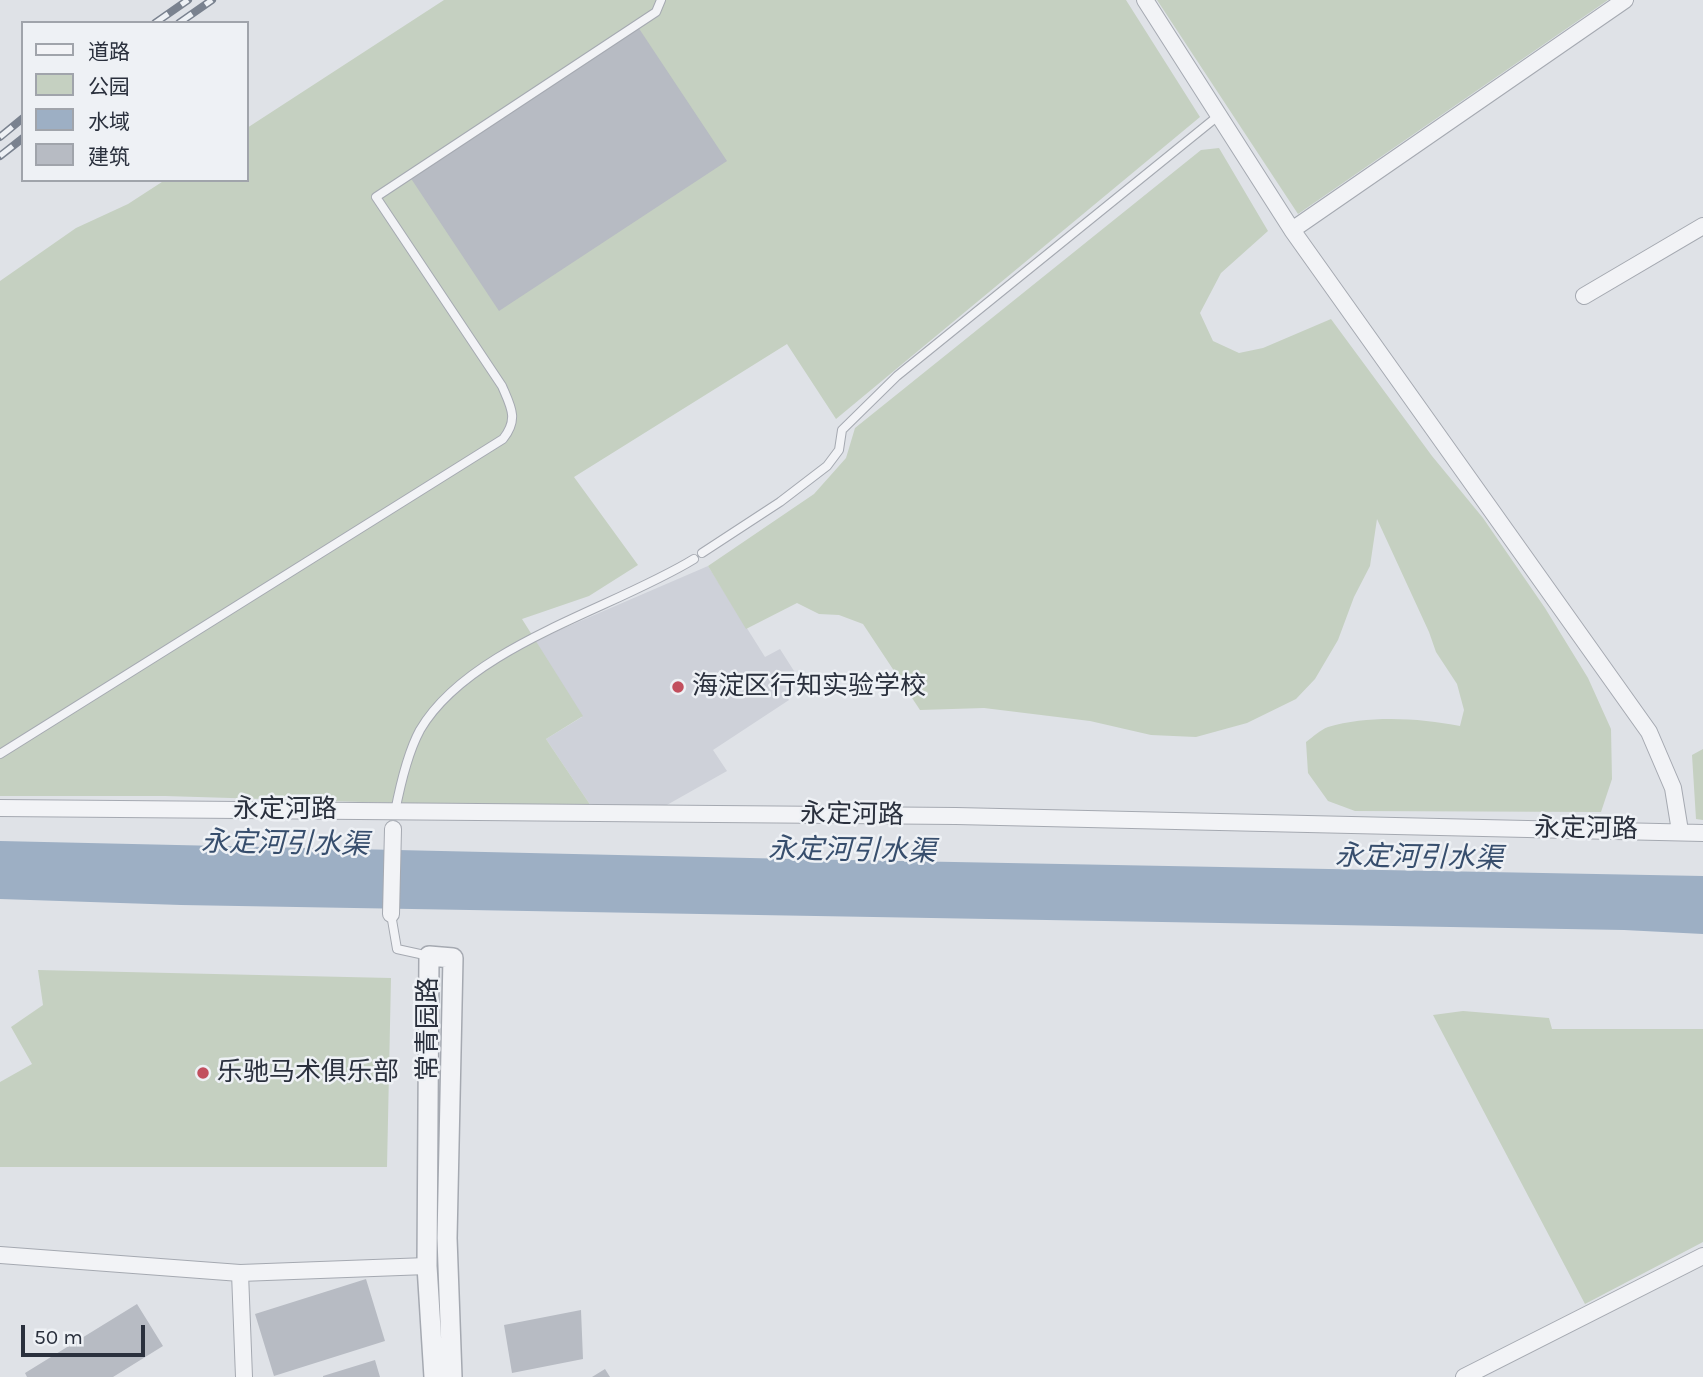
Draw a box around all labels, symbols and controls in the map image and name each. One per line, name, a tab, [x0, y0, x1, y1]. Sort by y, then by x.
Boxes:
legend	[21, 21, 248, 182]
text: 道路	[88, 40, 130, 64]
text: 公园	[88, 75, 130, 99]
text: 水域	[88, 110, 130, 134]
text: 建筑	[88, 145, 130, 169]
place label: 海淀区行知实验学校	[692, 671, 926, 703]
marker: 海淀区行知实验学校	[670, 679, 686, 695]
street label: 永定河路	[233, 794, 337, 826]
street label: 永定河路	[800, 798, 904, 832]
street label: 永定河路	[1534, 812, 1638, 846]
water label: 永定河引水渠	[201, 826, 369, 862]
water label: 永定河引水渠	[768, 833, 936, 869]
water label: 永定河引水渠	[1335, 840, 1503, 876]
street label: 常青园路	[413, 977, 445, 1081]
place label: 乐驰马术俱乐部	[217, 1057, 399, 1089]
marker: 乐驰马术俱乐部	[195, 1065, 211, 1081]
scale bar	[24, 1310, 149, 1354]
text: 50 m	[34, 1325, 83, 1349]

